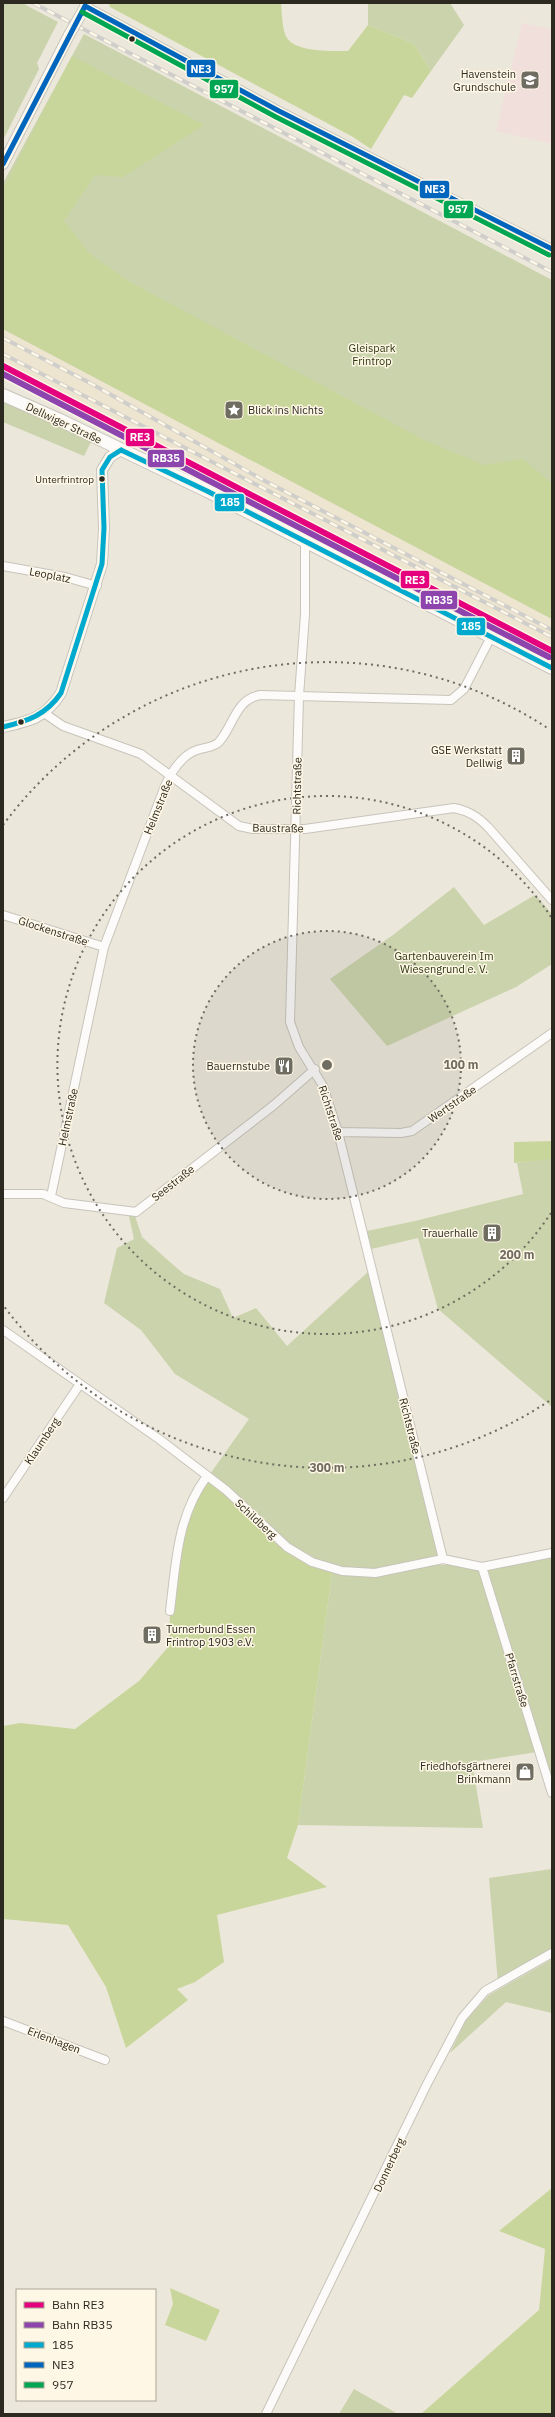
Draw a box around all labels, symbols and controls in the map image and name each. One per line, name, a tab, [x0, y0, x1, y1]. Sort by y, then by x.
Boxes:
unlabelled marker	[127, 34, 137, 44]
line badge: NE3	[186, 59, 216, 78]
text: NE3	[190, 62, 212, 76]
place label: Havenstein Grundschule	[453, 67, 516, 94]
school or university icon: Havenstein Grundschule	[519, 69, 541, 91]
line badge: 957	[209, 79, 239, 99]
text: 957	[214, 82, 234, 96]
line badge: NE3	[419, 180, 450, 199]
text: NE3	[424, 182, 446, 196]
line badge: 957	[443, 200, 474, 219]
text: 957	[448, 202, 468, 216]
park label: Gleispark Frintrop	[349, 341, 396, 368]
street label: Dellwiger Straße	[24, 399, 104, 447]
place icon: Blick ins Nichts	[223, 399, 245, 421]
place label: Blick ins Nichts	[248, 403, 323, 417]
line badge: RE3	[125, 428, 155, 447]
text: RE3	[130, 430, 150, 444]
line badge: RB35	[147, 449, 185, 468]
text: RB35	[152, 451, 180, 465]
place label: Unterfrintrop	[35, 473, 94, 486]
marker: Unterfrintrop	[97, 474, 107, 484]
line badge: 185	[214, 493, 245, 512]
text: 185	[220, 495, 240, 509]
street label: Leoplatz	[28, 564, 72, 586]
line badge: RE3	[400, 570, 430, 589]
text: RE3	[405, 573, 425, 587]
line badge: RB35	[420, 590, 458, 610]
text: RB35	[425, 593, 453, 607]
line badge: 185	[456, 617, 486, 636]
text: 185	[461, 619, 481, 633]
unlabelled marker	[16, 717, 26, 727]
place label: GSE Werkstatt Dellwig	[431, 743, 502, 770]
building icon: GSE Werkstatt Dellwig	[505, 745, 527, 767]
street label: Richtstraße	[289, 757, 305, 815]
street label: Helmstraße	[141, 777, 175, 837]
street label: Baustraße	[252, 821, 304, 835]
street label: Glockenstraße	[16, 913, 90, 949]
park label: Gartenbauverein Im Wiesengrund e. V.	[394, 949, 494, 976]
restaurant icon: Bauernstube	[273, 1055, 295, 1077]
text: 100 m	[443, 1057, 479, 1072]
centre of rings	[320, 1058, 334, 1072]
place label: Bauernstube	[207, 1059, 270, 1073]
street label: Wertstraße	[425, 1082, 479, 1126]
street label: Richtstraße	[315, 1083, 347, 1143]
street label: Helmstraße	[55, 1087, 81, 1147]
street label: Seestraße	[149, 1162, 197, 1204]
building icon: Trauerhalle	[481, 1222, 503, 1244]
place label: Trauerhalle	[422, 1226, 478, 1240]
text: 200 m	[499, 1247, 535, 1262]
street label: Richtstraße	[396, 1396, 424, 1456]
street label: Klaumberg	[21, 1415, 63, 1467]
text: 300 m	[309, 1460, 345, 1475]
street label: Schildberg	[232, 1496, 280, 1542]
place label: Turnerbund Essen Frintrop 1903 e.V.	[166, 1622, 256, 1649]
building icon: Turnerbund Essen Frintrop 1903 e.V.	[141, 1624, 163, 1646]
street label: Pfarrstraße	[502, 1651, 532, 1709]
place label: Friedhofsgärtnerei Brinkmann	[420, 1759, 511, 1786]
shop icon: Friedhofsgärtnerei Brinkmann	[514, 1761, 536, 1783]
street label: Erlenhagen	[25, 2023, 83, 2057]
street label: Donnerberg	[370, 2136, 408, 2194]
legend	[16, 2289, 156, 2401]
text: Bahn RE3	[52, 2297, 105, 2312]
text: Bahn RB35	[52, 2317, 113, 2332]
text: 185	[52, 2337, 74, 2352]
text: NE3	[52, 2357, 75, 2372]
text: 957	[52, 2377, 74, 2392]

